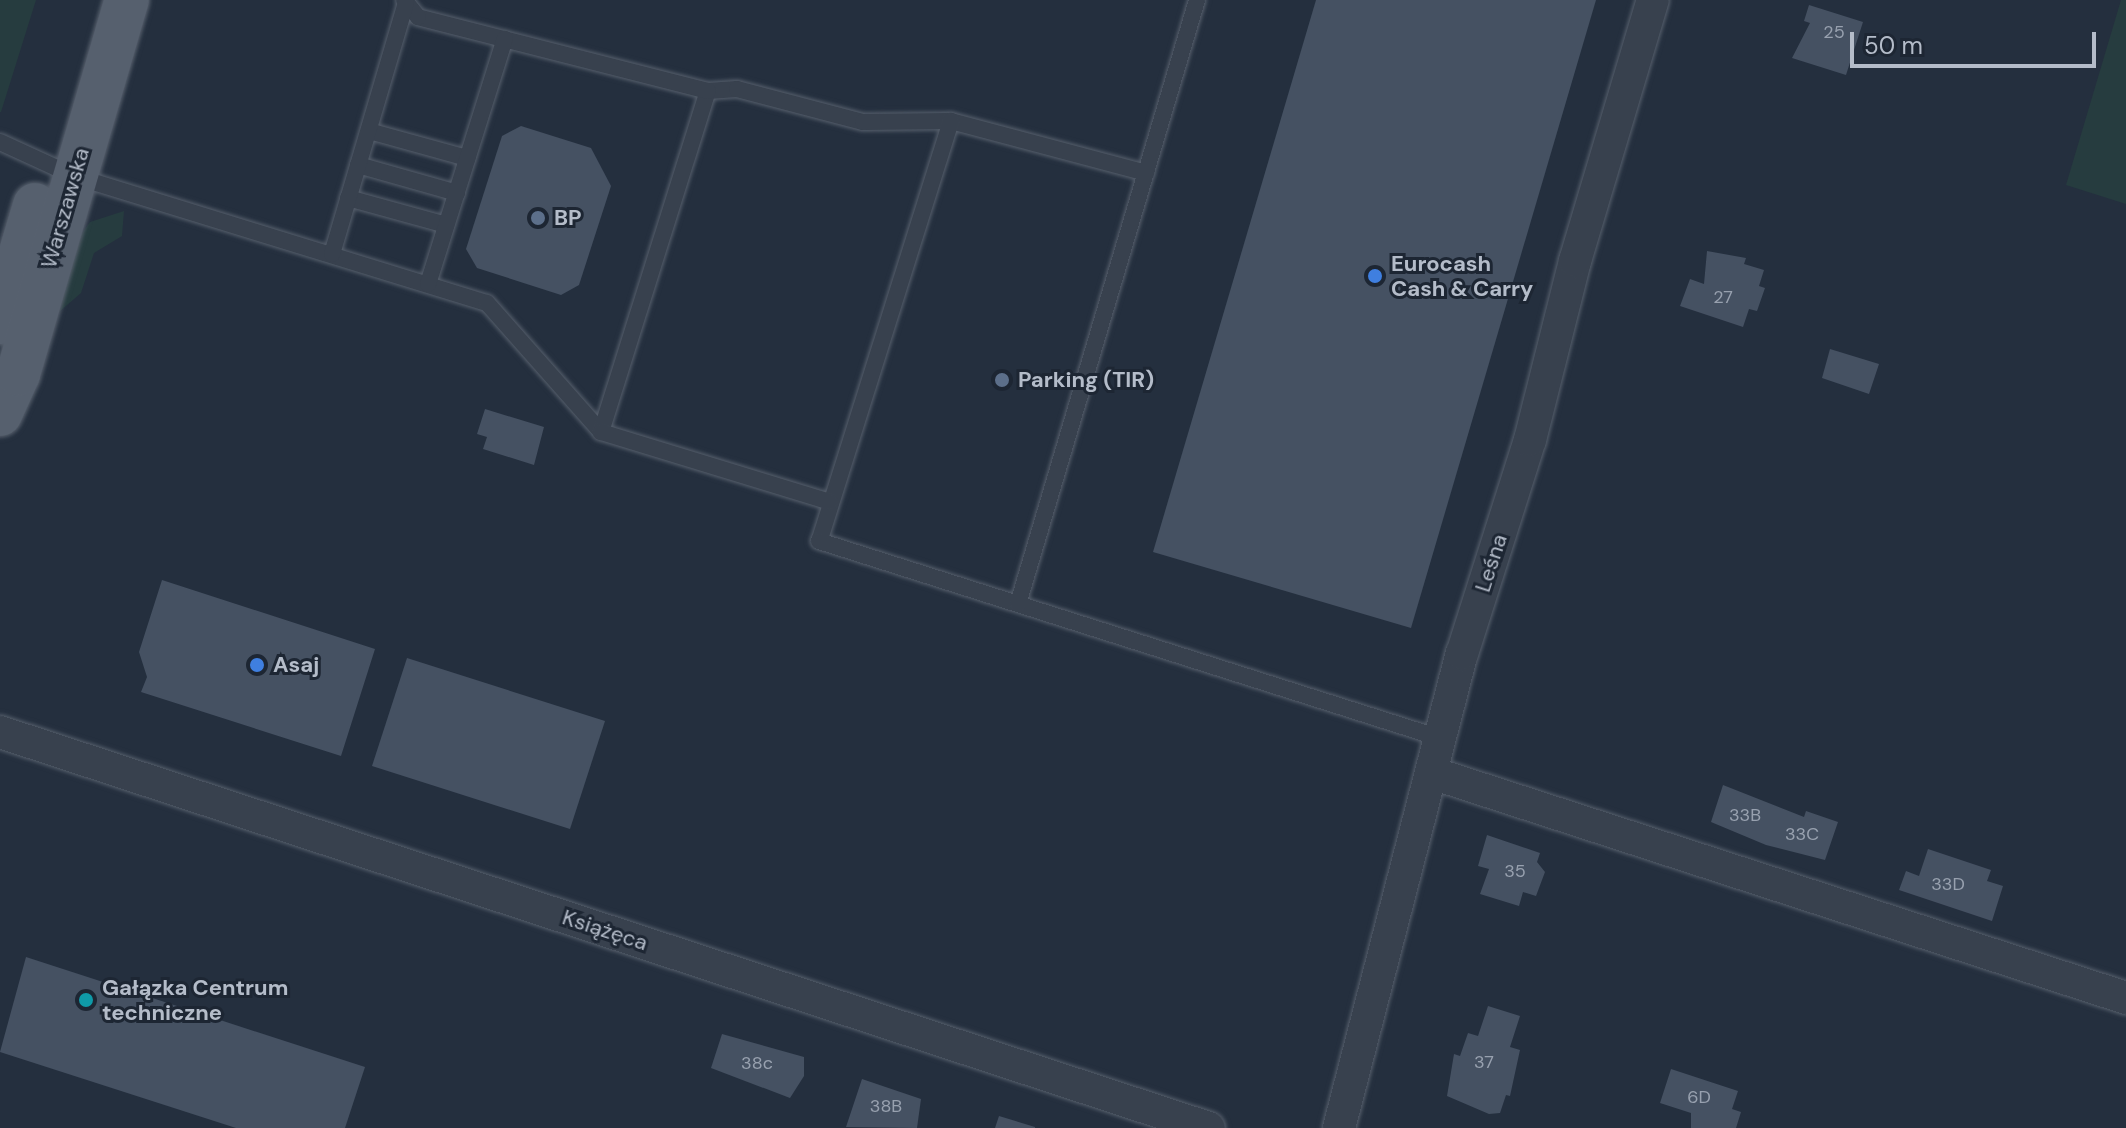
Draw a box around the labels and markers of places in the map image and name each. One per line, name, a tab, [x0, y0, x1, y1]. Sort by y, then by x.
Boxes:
place label: BP	[554, 205, 582, 231]
marker: BP	[529, 209, 547, 227]
place label: Eurocash Cash & Carry	[1391, 250, 1533, 302]
marker: Eurocash Cash & Carry	[1366, 267, 1384, 285]
place label: Parking (TIR)	[1018, 367, 1154, 393]
marker: Parking (TIR)	[993, 371, 1011, 389]
place label: Asaj	[273, 652, 319, 678]
marker: Asaj	[248, 656, 266, 674]
place label: Gałązka Centrum techniczne	[102, 974, 288, 1026]
marker: Gałązka Centrum techniczne	[77, 991, 95, 1009]

